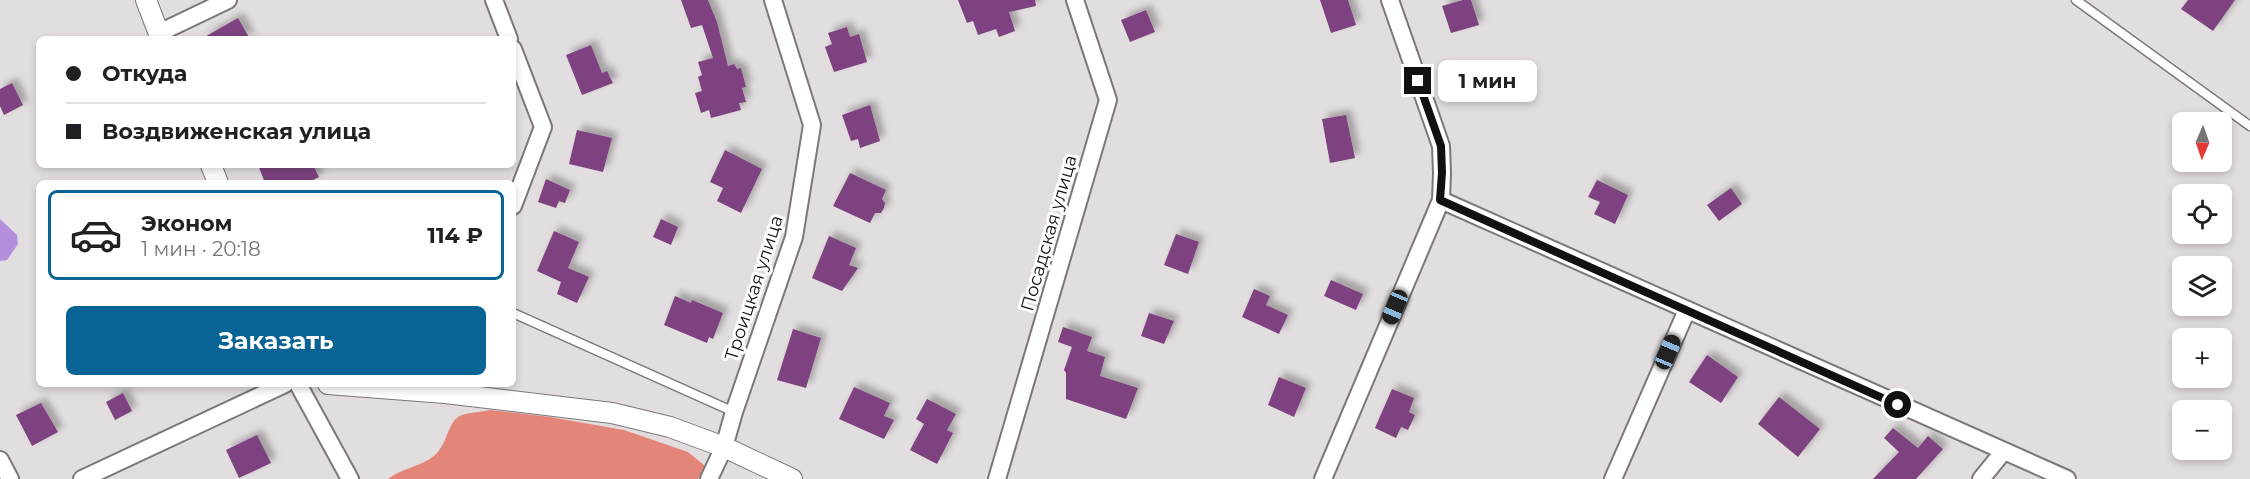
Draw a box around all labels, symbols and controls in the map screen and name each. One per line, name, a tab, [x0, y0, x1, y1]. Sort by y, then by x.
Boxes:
text: Откуда	[102, 60, 187, 87]
callout: 1 мин	[1439, 60, 1538, 102]
route end	[1404, 67, 1431, 94]
text: 1 мин	[1459, 69, 1516, 93]
north arrow	[2172, 112, 2232, 172]
map controls	[2172, 112, 2232, 460]
text: Воздвиженская улица	[102, 118, 371, 145]
street label: Посадская улица	[1016, 152, 1082, 314]
button: locate	[2172, 184, 2232, 244]
icon: car	[69, 208, 123, 262]
text: Эконом	[141, 210, 232, 237]
street label: Троицкая улица	[720, 213, 788, 363]
text: 114 ₽	[427, 222, 483, 249]
text: 1 мин · 20:18	[141, 237, 261, 261]
button: layers	[2172, 256, 2232, 316]
car	[1380, 287, 1410, 327]
button: Заказать	[66, 306, 486, 375]
button: +	[2172, 328, 2232, 388]
car	[1653, 332, 1683, 372]
route start	[1884, 391, 1911, 418]
button: −	[2172, 400, 2232, 460]

